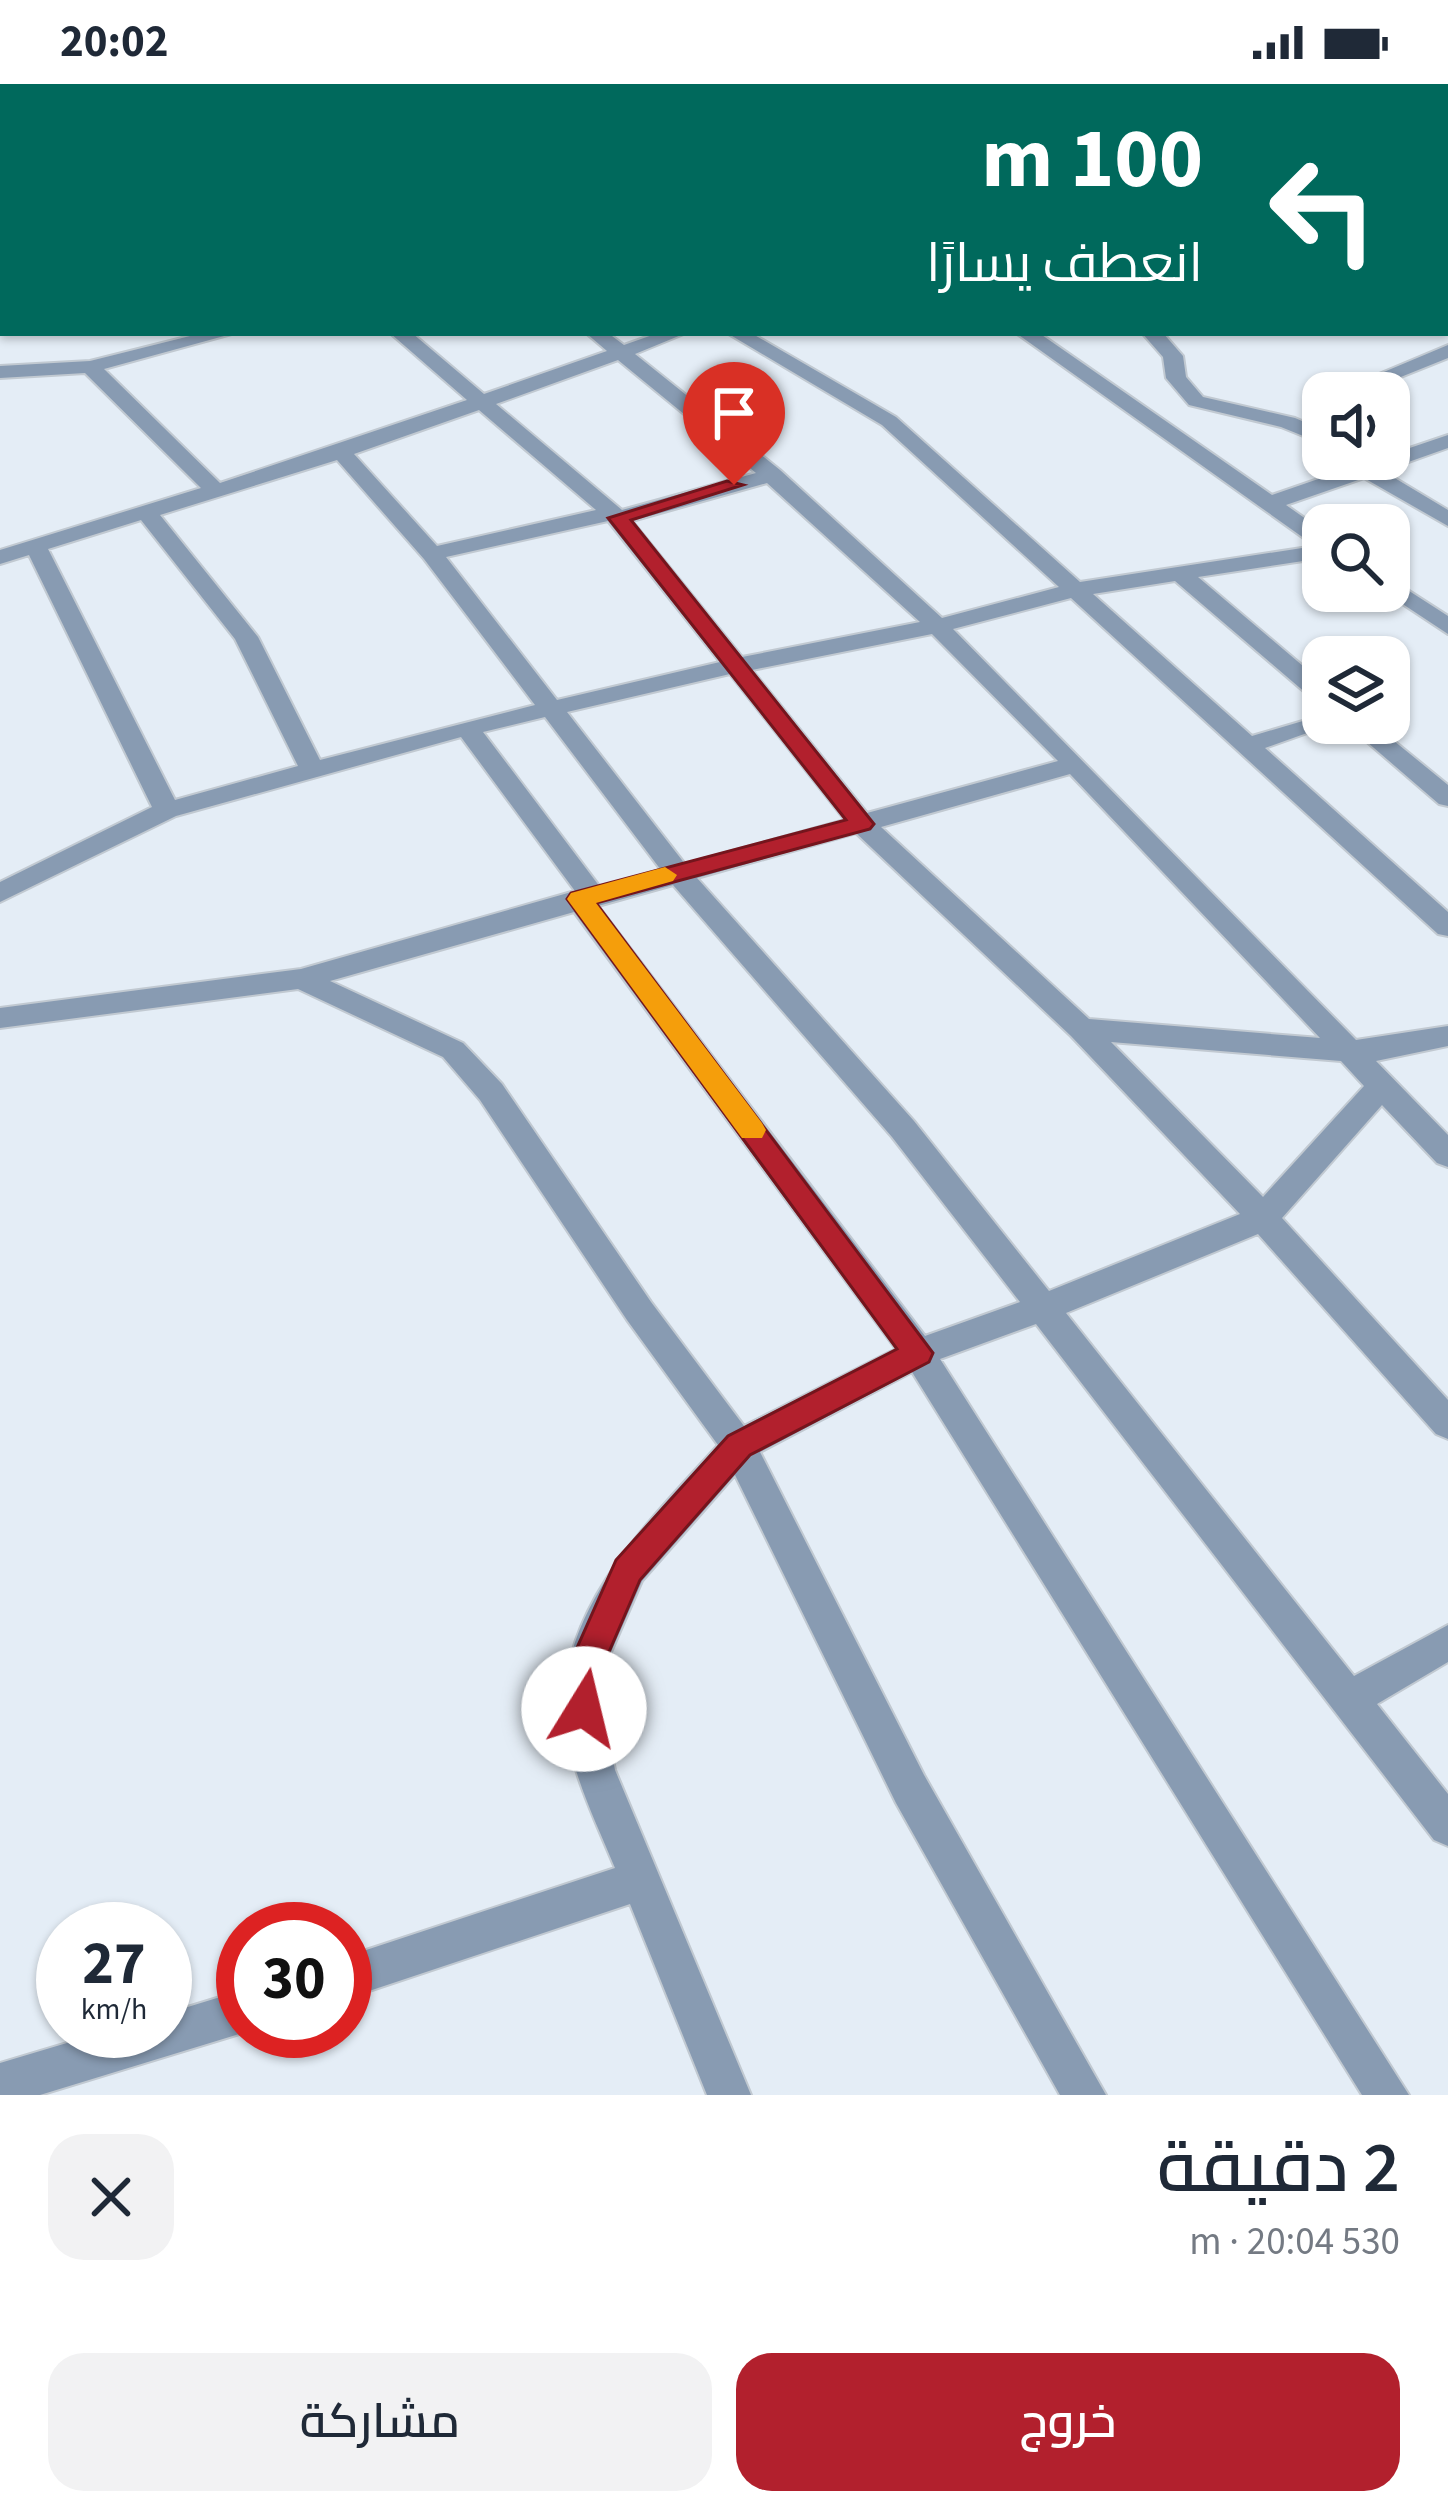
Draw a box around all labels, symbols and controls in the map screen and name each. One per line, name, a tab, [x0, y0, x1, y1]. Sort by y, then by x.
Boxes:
text: 20:02	[60, 10, 169, 74]
text: 100 m	[981, 100, 1203, 220]
icon: left	[1245, 132, 1401, 288]
text: انعطف يسارًا	[926, 226, 1203, 303]
pin	[683, 362, 785, 485]
map controls	[1302, 372, 1410, 744]
button: sound	[1302, 372, 1410, 480]
icon: arrive	[701, 380, 767, 446]
button: search	[1302, 504, 1410, 612]
button: layers	[1302, 636, 1410, 744]
position arrow	[521, 1646, 647, 1772]
speed limit sign: 30	[216, 1902, 372, 2058]
text: 27	[82, 1922, 146, 2007]
text: km/h	[81, 1988, 147, 2031]
text: 2 دقيقة	[1157, 2117, 1400, 2220]
button: close	[48, 2134, 174, 2260]
text: 530 m · 20:04	[1189, 2214, 1400, 2270]
button: مشاركة	[48, 2353, 712, 2491]
button: خروج	[736, 2353, 1400, 2491]

